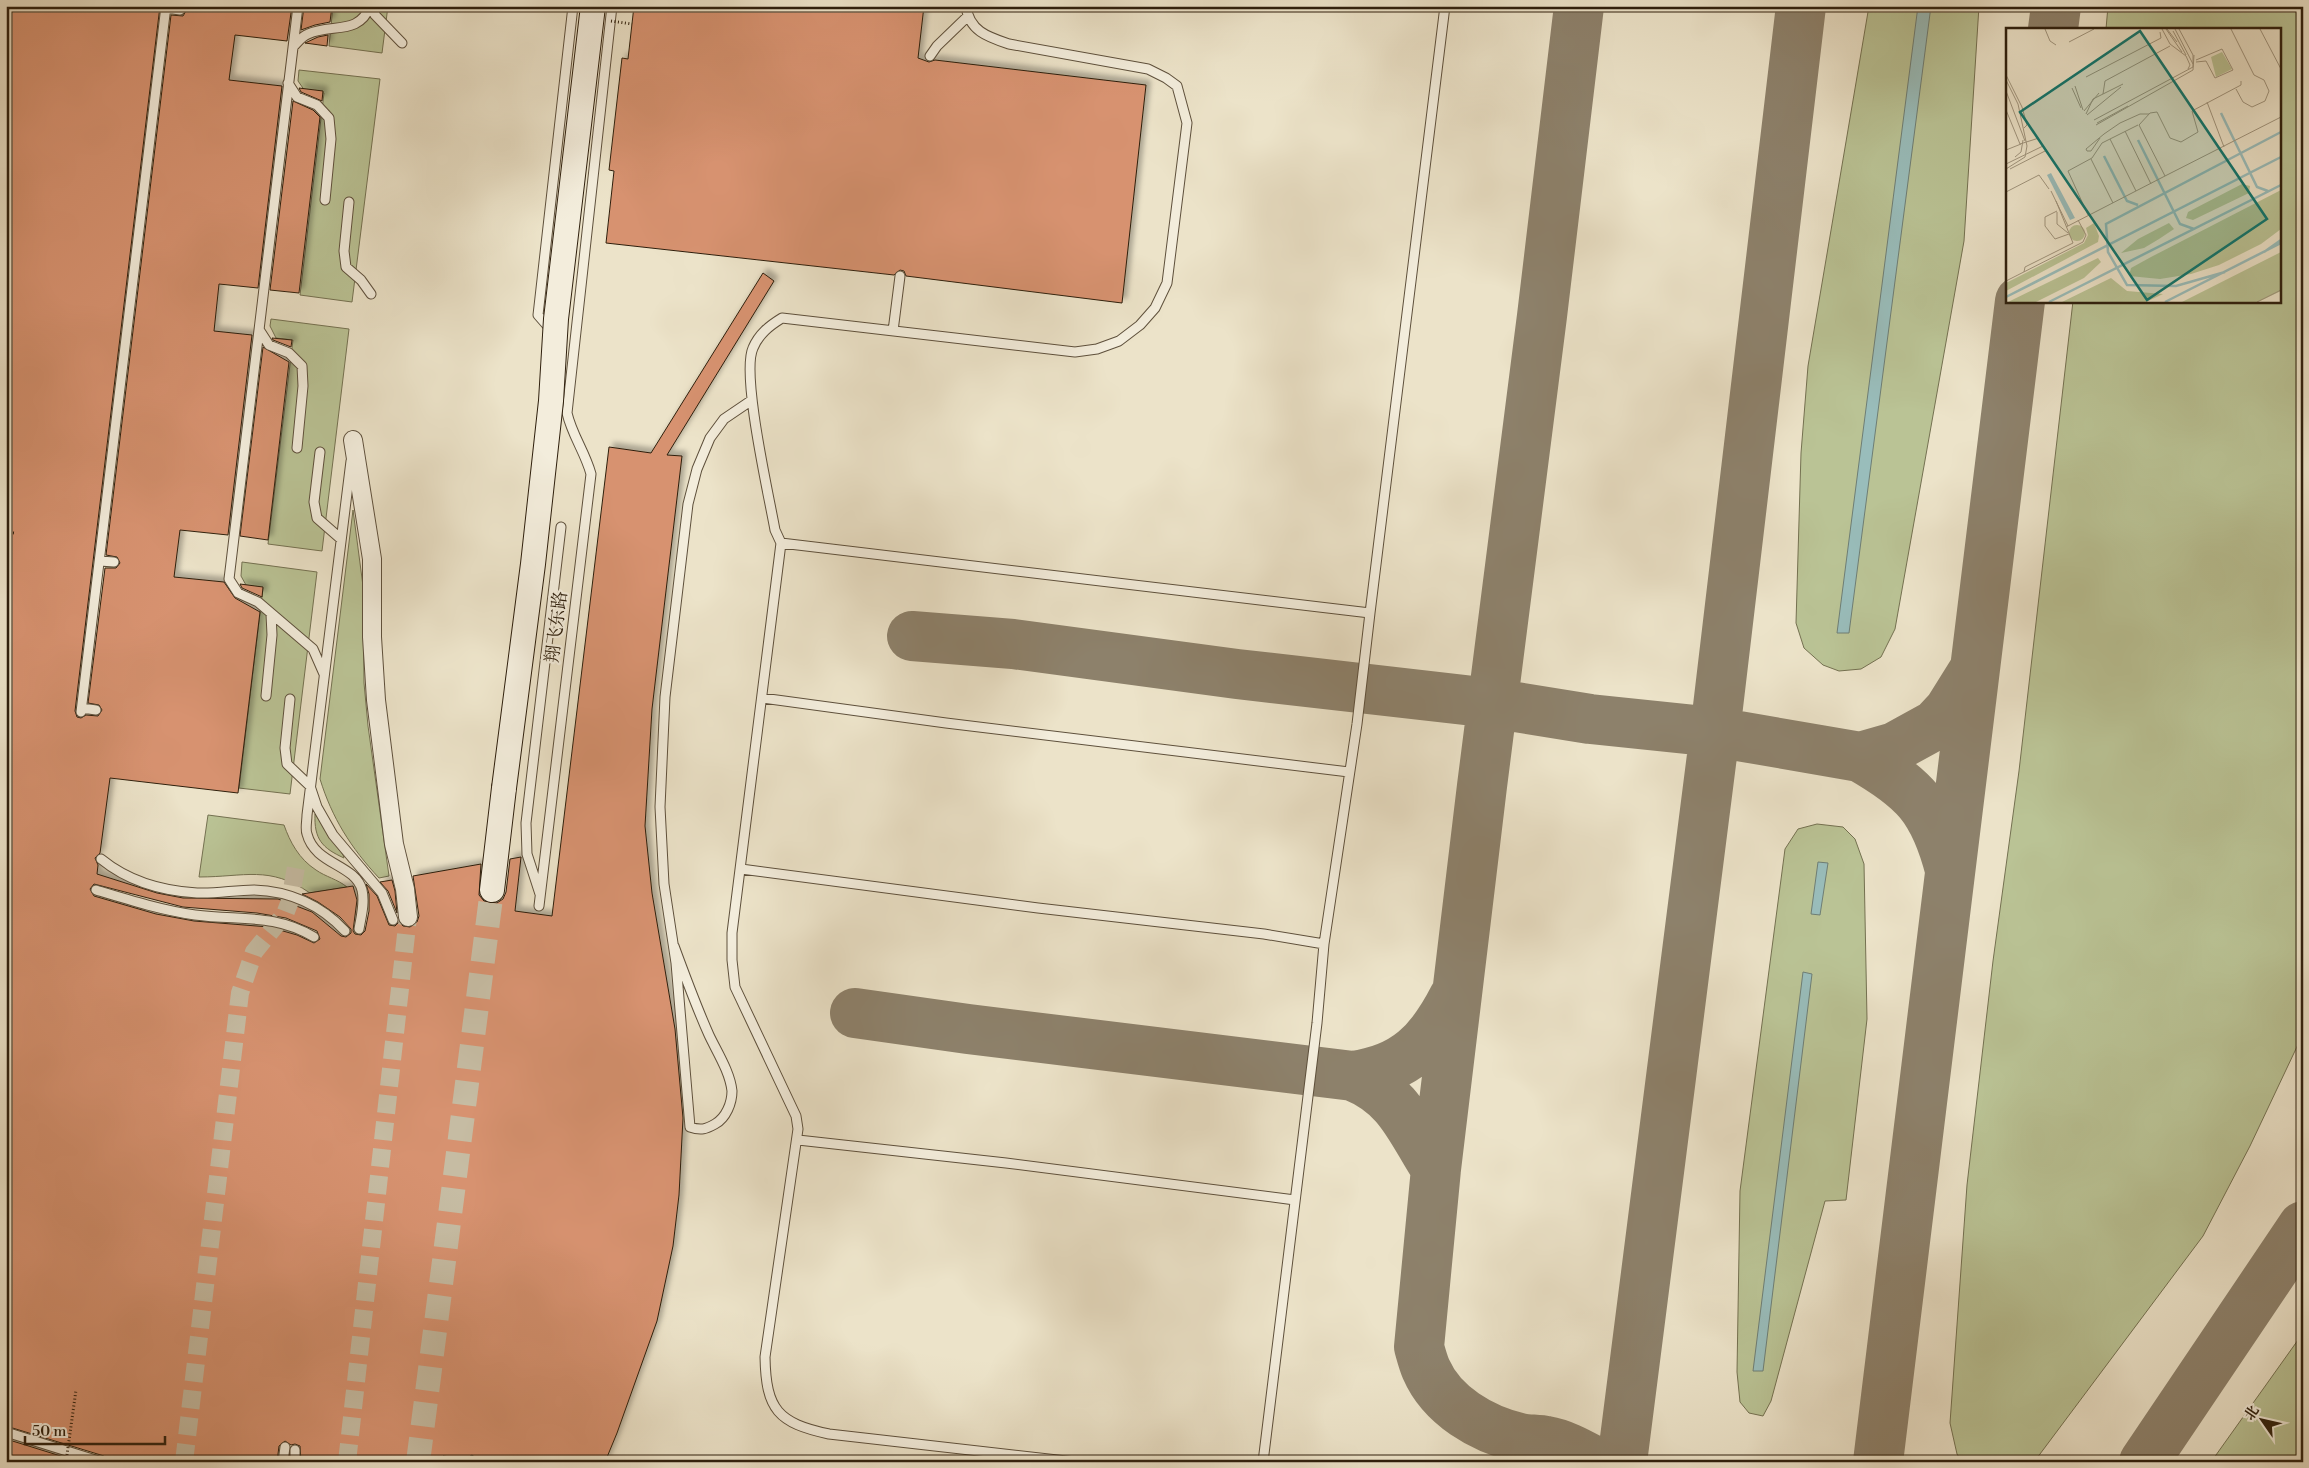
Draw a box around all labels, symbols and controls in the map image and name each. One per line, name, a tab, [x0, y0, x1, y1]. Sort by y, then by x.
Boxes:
inset map	[2006, 28, 2282, 302]
street label: 翔飞东路	[541, 590, 572, 664]
north arrow	[2236, 1396, 2286, 1446]
text: 北	[2241, 1402, 2263, 1424]
scale bar	[25, 1413, 165, 1445]
text: 50 m	[32, 1422, 66, 1441]

